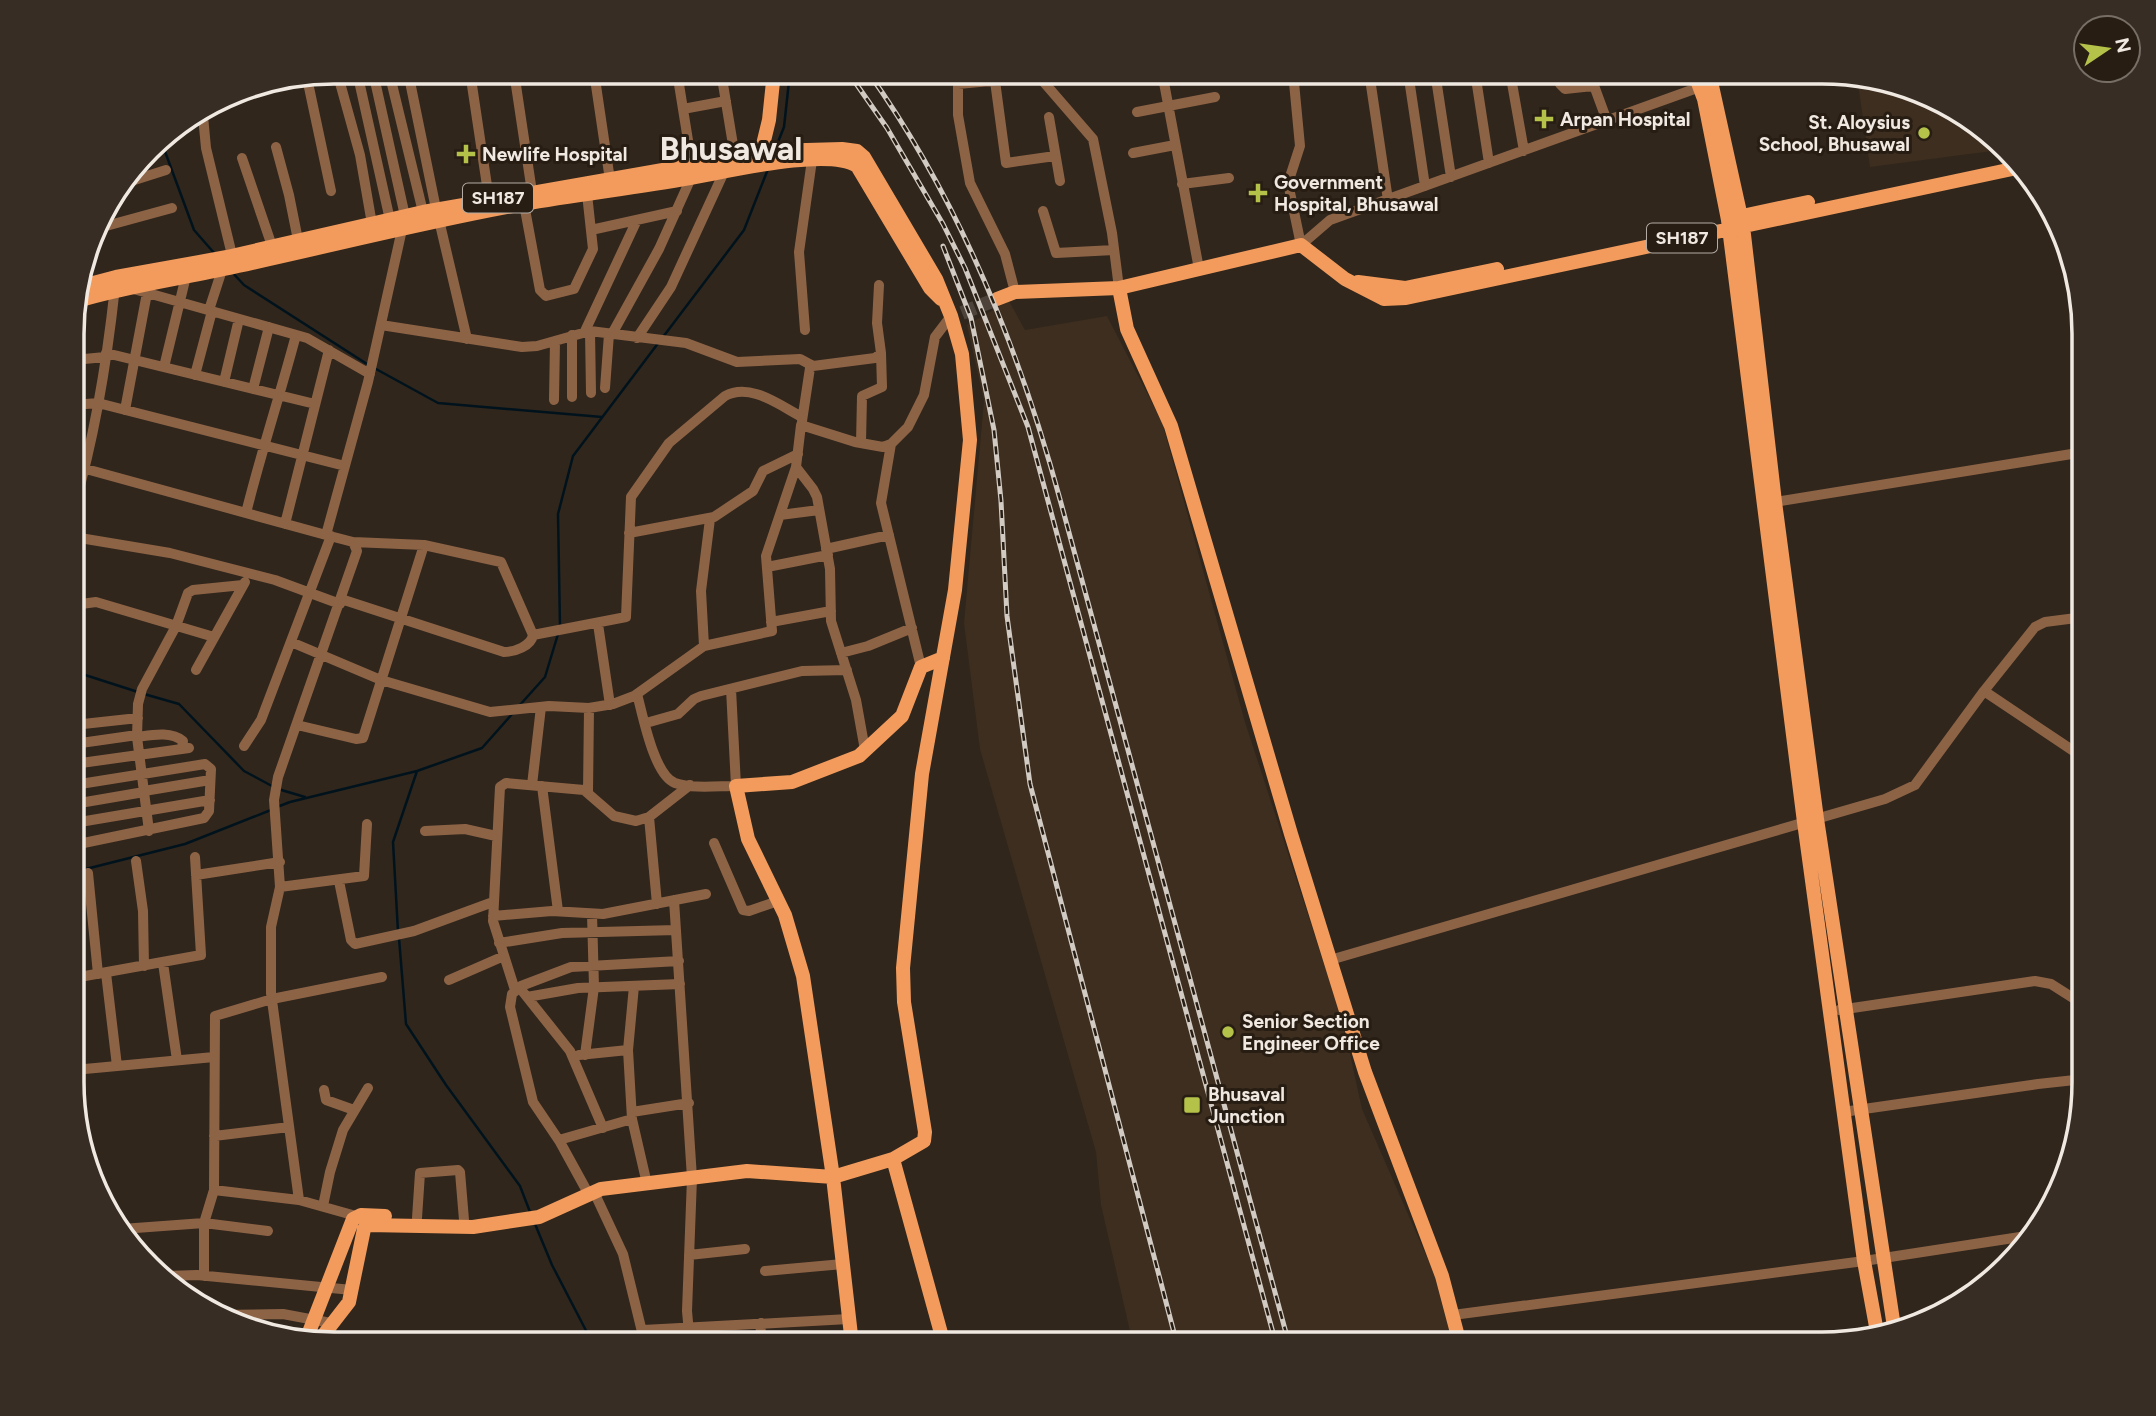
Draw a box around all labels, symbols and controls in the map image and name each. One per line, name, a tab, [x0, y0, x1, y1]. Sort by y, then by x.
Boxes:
north arrow	[2072, 14, 2142, 84]
text: N	[2110, 36, 2136, 55]
place label: Arpan Hospital	[1560, 108, 1690, 131]
marker: Arpan Hospital	[1534, 109, 1554, 129]
place label: St. Aloysius School, Bhusawal	[1759, 111, 1910, 156]
marker: St. Aloysius School, Bhusawal	[1916, 125, 1932, 141]
district label: Bhusawal	[660, 129, 803, 168]
place label: Newlife Hospital	[482, 143, 627, 166]
marker: Newlife Hospital	[456, 144, 476, 164]
place label: Government Hospital, Bhusawal	[1274, 171, 1439, 216]
road number: SH187	[463, 183, 533, 212]
marker: Government Hospital, Bhusawal	[1248, 183, 1268, 203]
road number: SH187	[1647, 224, 1717, 252]
place label: Senior Section Engineer Office	[1242, 1010, 1380, 1055]
marker: Senior Section Engineer Office	[1220, 1024, 1236, 1040]
place label: Bhusaval Junction	[1208, 1083, 1285, 1128]
marker: Bhusaval Junction	[1182, 1095, 1202, 1115]

